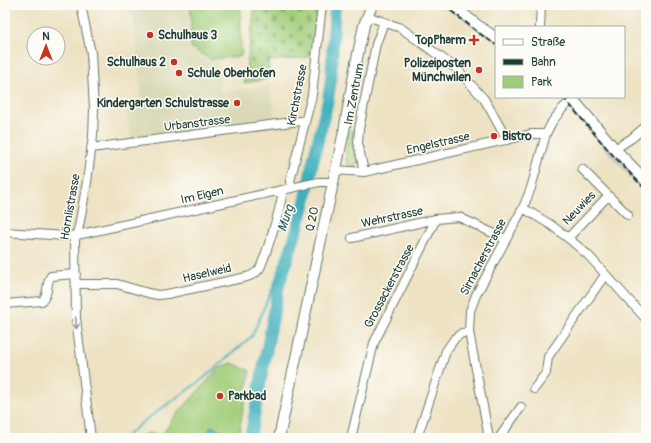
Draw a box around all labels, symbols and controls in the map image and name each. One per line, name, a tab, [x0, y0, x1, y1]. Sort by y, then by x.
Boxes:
north arrow	[26, 26, 66, 66]
legend	[495, 26, 625, 98]
place label: Schulhaus 3	[158, 28, 218, 43]
text: N	[42, 30, 50, 43]
marker: Schulhaus 3	[145, 30, 155, 40]
place label: TopPharm	[414, 33, 466, 48]
marker: TopPharm	[469, 35, 479, 45]
text: Straße	[531, 35, 565, 50]
place label: Schulhaus 2	[107, 55, 166, 70]
text: Bahn	[531, 55, 556, 70]
place label: Polizeiposten Münchwilen	[404, 56, 471, 85]
marker: Schulhaus 2	[169, 57, 179, 67]
street label: Im Zentrum	[341, 62, 368, 126]
street label: Kirchstrasse	[284, 63, 311, 127]
marker: Polizeiposten Münchwilen	[474, 65, 484, 75]
place label: Schule Oberhofen	[187, 66, 276, 81]
marker: Schule Oberhofen	[174, 68, 184, 78]
text: Park	[531, 75, 552, 90]
place label: Kindergarten Schulstrasse	[97, 96, 230, 111]
marker: Kindergarten Schulstrasse	[232, 98, 242, 108]
street label: Urbanstrasse	[163, 112, 231, 135]
street label: Engelstrasse	[405, 129, 471, 158]
place label: Bistro	[502, 129, 532, 144]
marker: Bistro	[489, 131, 499, 141]
street label: Hörnlistrasse	[57, 173, 84, 241]
street label: Im Eigen	[179, 183, 225, 208]
street label: Neuwies	[560, 188, 600, 229]
water label: Murg	[274, 202, 298, 234]
street label: Wehrstrasse	[360, 204, 424, 231]
street label: Q 20	[303, 205, 322, 233]
street label: Sirnacherstrasse	[457, 216, 510, 298]
street label: Grossackerstrasse	[361, 242, 418, 331]
street label: Haselweid	[181, 261, 233, 286]
one-way arrow	[73, 316, 80, 329]
place label: Parkbad	[228, 389, 266, 404]
marker: Parkbad	[215, 391, 225, 401]

